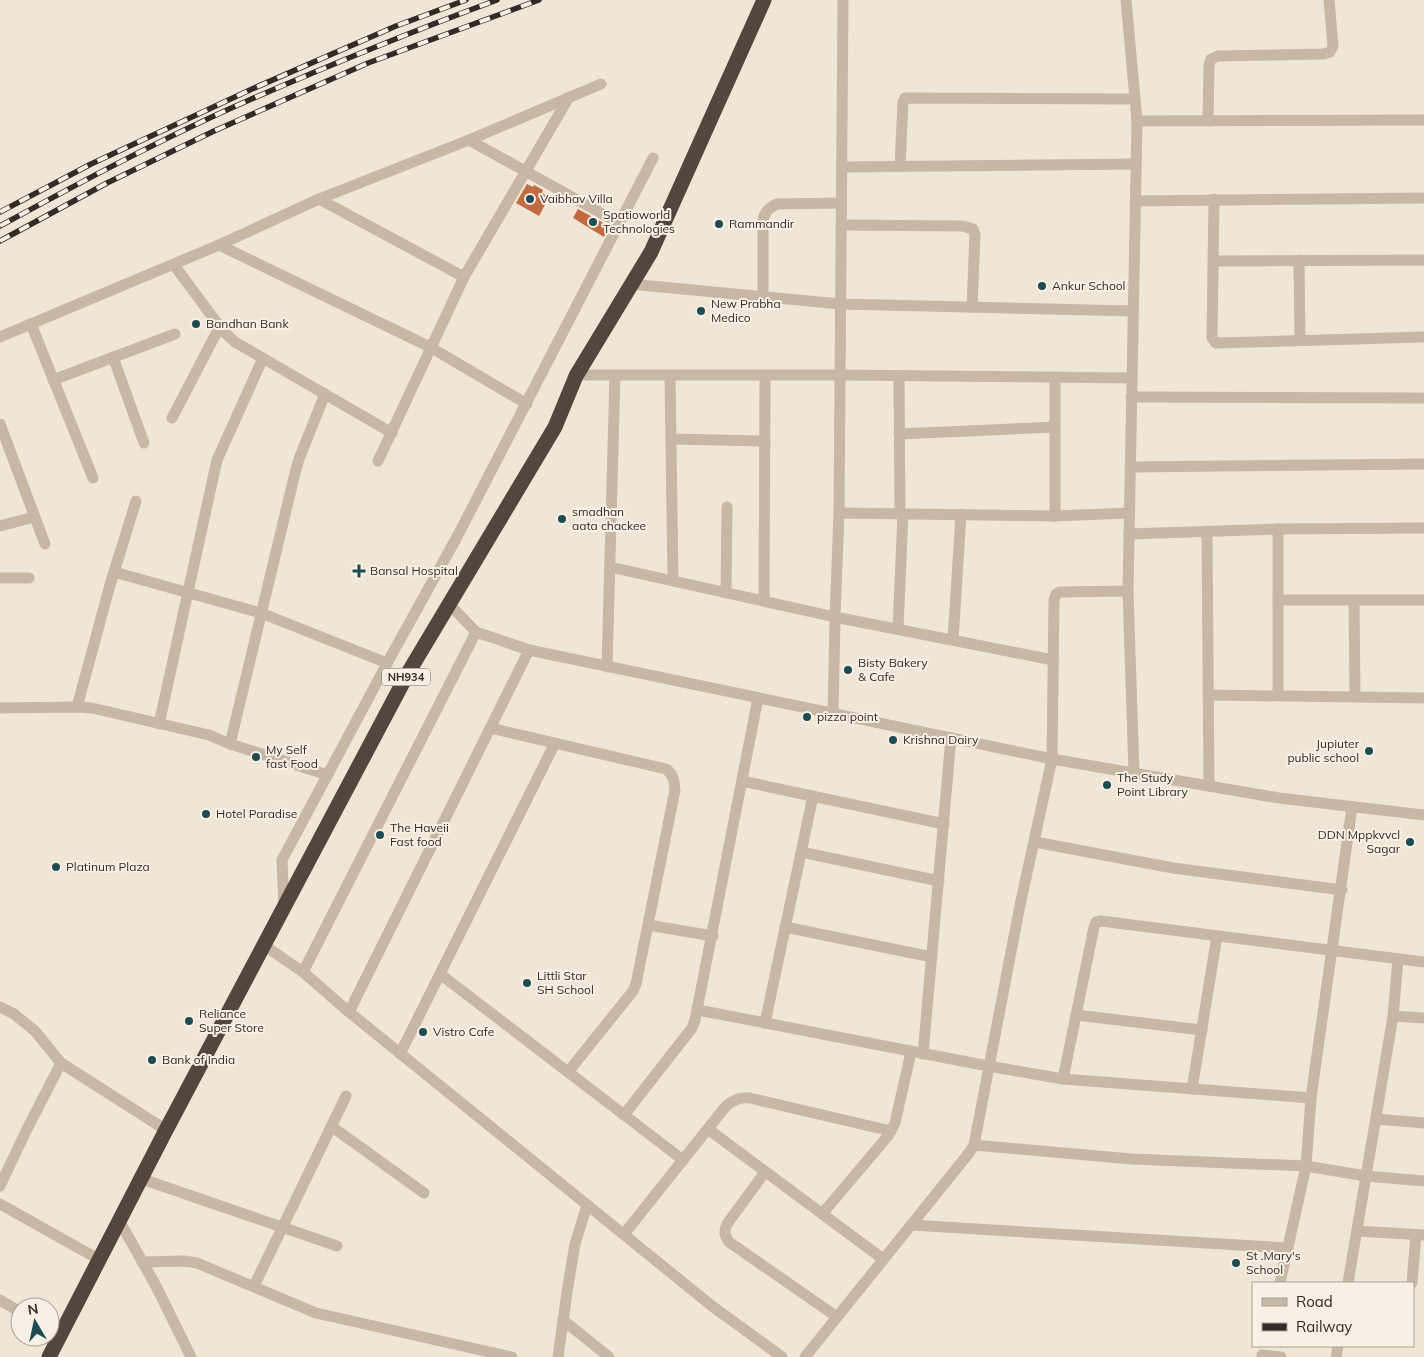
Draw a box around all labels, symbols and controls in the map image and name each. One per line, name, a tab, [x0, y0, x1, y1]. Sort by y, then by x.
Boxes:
place label: Vaibhav Villa	[540, 191, 613, 206]
marker: Vaibhav Villa	[524, 193, 536, 205]
place label: Spatioworld Technologies	[603, 207, 675, 236]
marker: Spatioworld Technologies	[587, 216, 599, 228]
place label: Rammandir	[729, 216, 795, 231]
marker: Rammandir	[713, 218, 725, 230]
place label: Ankur School	[1052, 278, 1125, 293]
marker: Ankur School	[1036, 280, 1048, 292]
place label: New Prabha Medico	[711, 296, 781, 325]
marker: New Prabha Medico	[695, 305, 707, 317]
place label: Bandhan Bank	[206, 316, 289, 331]
marker: Bandhan Bank	[190, 318, 202, 330]
place label: smadhan aata chackee	[572, 504, 646, 533]
marker: smadhan aata chackee	[556, 513, 568, 525]
place label: Bansal Hospital	[370, 563, 458, 578]
marker: Bansal Hospital	[352, 564, 366, 578]
place label: Bisty Bakery & Cafe	[858, 655, 928, 684]
marker: Bisty Bakery & Cafe	[842, 664, 854, 676]
road number: NH934	[382, 669, 430, 686]
place label: pizza point	[817, 709, 878, 724]
marker: pizza point	[801, 711, 813, 723]
place label: Krishna Dairy	[903, 732, 979, 747]
marker: Krishna Dairy	[887, 734, 899, 746]
place label: Jupiuter public school	[1287, 736, 1360, 765]
place label: My Self fast Food	[266, 742, 318, 771]
marker: Jupiuter public school	[1363, 745, 1375, 757]
marker: My Self fast Food	[250, 751, 262, 763]
place label: The Study Point Library	[1117, 770, 1188, 799]
marker: The Study Point Library	[1101, 779, 1113, 791]
place label: Hotel Paradise	[216, 806, 297, 821]
marker: Hotel Paradise	[200, 808, 212, 820]
place label: The Haveii Fast food	[390, 820, 449, 849]
place label: DDN Mppkvvcl Sagar	[1318, 827, 1401, 856]
marker: The Haveii Fast food	[374, 829, 386, 841]
marker: DDN Mppkvvcl Sagar	[1404, 836, 1416, 848]
place label: Platinum Plaza	[66, 859, 150, 874]
marker: Platinum Plaza	[50, 861, 62, 873]
place label: Littli Star SH School	[537, 968, 594, 997]
marker: Littli Star SH School	[521, 977, 533, 989]
place label: Reliance Super Store	[199, 1006, 264, 1035]
marker: Reliance Super Store	[183, 1015, 195, 1027]
place label: Vistro Cafe	[433, 1024, 494, 1039]
marker: Vistro Cafe	[417, 1026, 429, 1038]
place label: Bank of India	[162, 1052, 235, 1067]
marker: Bank of India	[146, 1054, 158, 1066]
place label: St .Mary's School	[1246, 1248, 1301, 1277]
marker: St .Mary's School	[1230, 1257, 1242, 1269]
legend	[1252, 1282, 1414, 1347]
text: Road	[1296, 1292, 1333, 1311]
north arrow	[10, 1297, 60, 1347]
text: N	[26, 1299, 40, 1319]
text: Railway	[1296, 1317, 1352, 1336]

